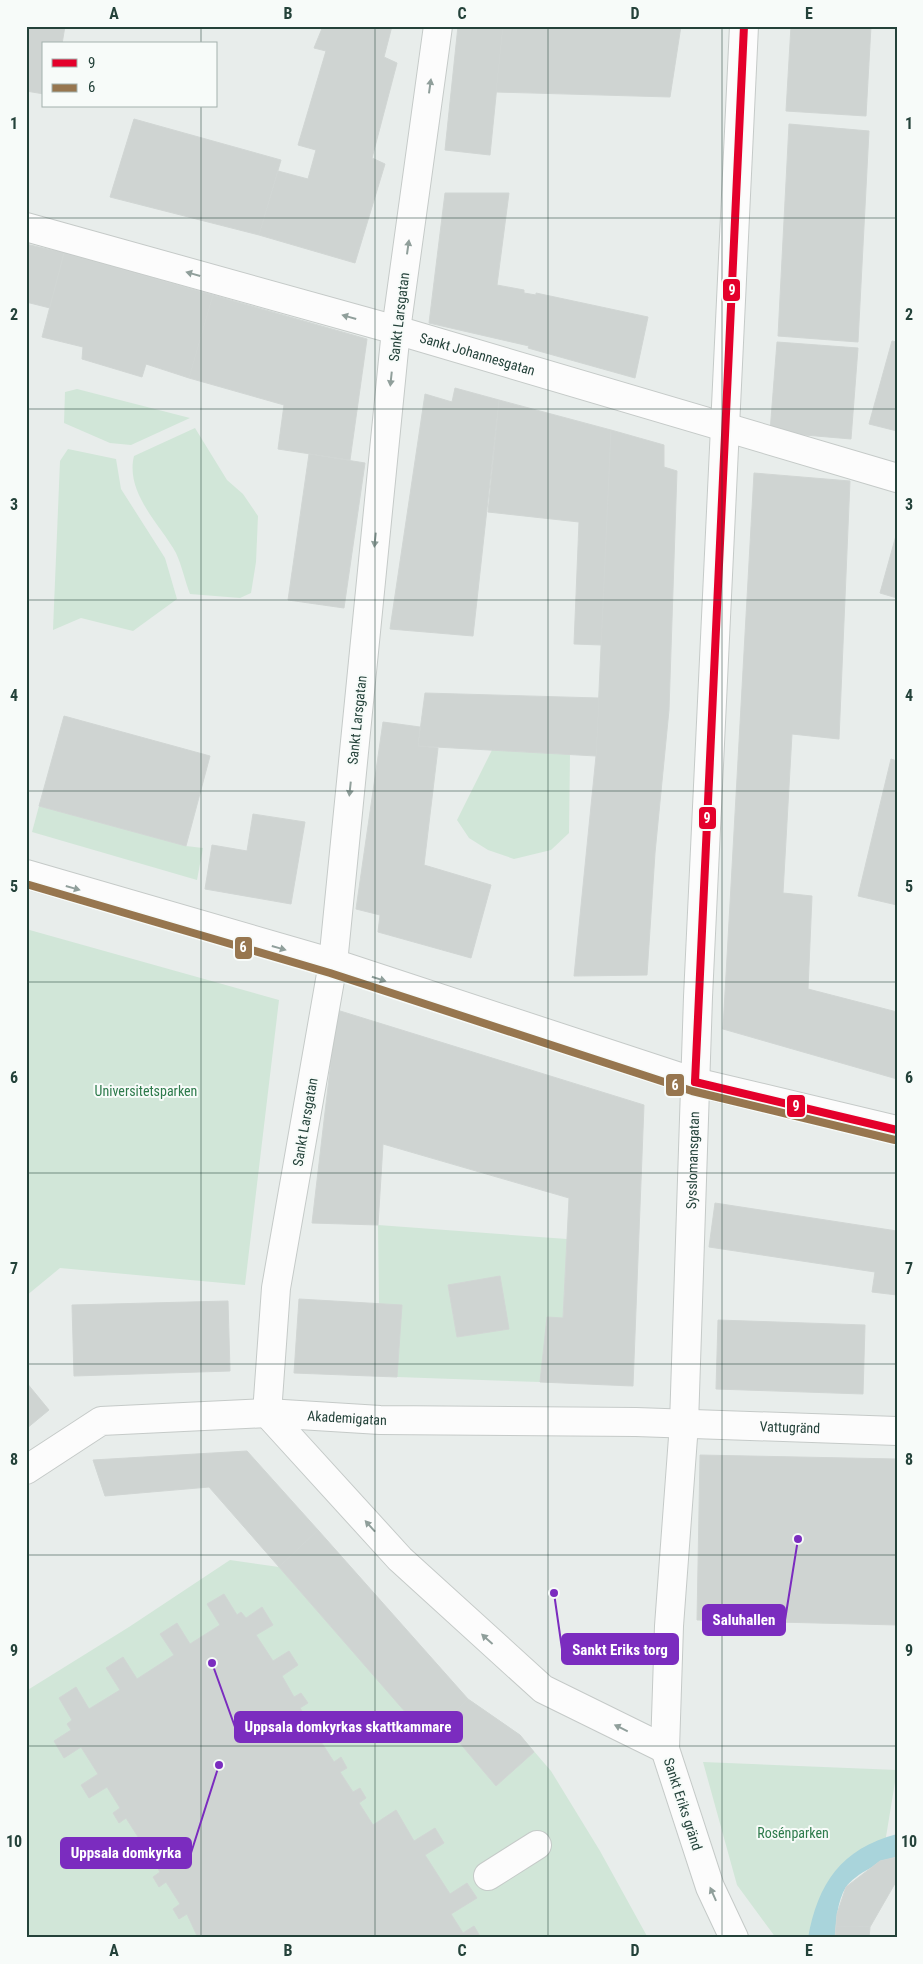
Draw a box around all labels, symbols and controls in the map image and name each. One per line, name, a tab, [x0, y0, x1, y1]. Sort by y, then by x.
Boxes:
text: A	[109, 4, 119, 23]
text: B	[284, 4, 293, 23]
text: C	[457, 4, 467, 23]
text: D	[630, 4, 640, 23]
text: E	[805, 4, 813, 23]
legend	[42, 42, 218, 108]
text: 9	[88, 54, 95, 72]
text: 6	[88, 78, 95, 96]
one-way arrow	[426, 78, 434, 94]
text: 1	[10, 114, 18, 133]
text: 1	[905, 114, 913, 133]
one-way arrow	[404, 239, 412, 255]
one-way arrow	[185, 269, 200, 277]
street label: Sankt Larsgatan	[386, 272, 412, 362]
line badge: 9	[722, 278, 741, 302]
text: 9	[728, 282, 736, 298]
text: 2	[10, 305, 18, 324]
text: 2	[905, 305, 913, 324]
one-way arrow	[342, 313, 357, 321]
street label: Sankt Johannesgatan	[418, 329, 537, 379]
one-way arrow	[387, 371, 395, 387]
text: 3	[10, 495, 18, 514]
text: 3	[905, 495, 913, 514]
one-way arrow	[371, 533, 379, 549]
street label: Sankt Larsgatan	[344, 675, 370, 765]
text: 4	[10, 686, 18, 705]
text: 4	[905, 686, 913, 705]
one-way arrow	[346, 782, 354, 798]
line badge: 9	[698, 806, 717, 830]
text: 9	[703, 810, 711, 826]
text: 5	[10, 877, 18, 896]
text: 5	[905, 877, 913, 896]
one-way arrow	[66, 884, 81, 892]
line badge: 6	[234, 936, 253, 960]
text: 6	[239, 939, 247, 955]
one-way arrow	[272, 944, 287, 952]
one-way arrow	[371, 975, 386, 983]
text: 6	[10, 1068, 18, 1087]
text: 6	[905, 1068, 913, 1087]
line badge: 6	[665, 1073, 685, 1097]
street label: Sankt Larsgatan	[289, 1076, 321, 1168]
text: 6	[671, 1077, 679, 1093]
park label: Universitetsparken	[95, 1083, 197, 1099]
line badge: 9	[786, 1094, 806, 1118]
text: 9	[792, 1098, 800, 1114]
street label: Sysslomansgatan	[683, 1111, 702, 1209]
text: 7	[10, 1259, 18, 1278]
text: 7	[905, 1259, 913, 1278]
street label: Akademigatan	[307, 1408, 387, 1428]
street label: Vattugränd	[759, 1418, 821, 1436]
text: 8	[10, 1450, 18, 1469]
text: 8	[905, 1450, 913, 1469]
one-way arrow	[364, 1521, 376, 1533]
callout: Saluhallen	[703, 1605, 785, 1635]
text: Saluhallen	[713, 1611, 775, 1629]
one-way arrow	[482, 1633, 494, 1645]
callout: Sankt Eriks torg	[562, 1634, 678, 1664]
text: 9	[10, 1641, 18, 1660]
text: Sankt Eriks torg	[572, 1641, 668, 1659]
text: 9	[905, 1641, 913, 1660]
callout: Uppsala domkyrkas skattkammare	[235, 1712, 462, 1742]
text: Uppsala domkyrkas skattkammare	[245, 1718, 451, 1736]
one-way arrow	[614, 1724, 628, 1732]
street label: Sankt Eriks gränd	[661, 1756, 705, 1852]
park label: Rosénparken	[757, 1825, 829, 1841]
text: 10	[6, 1832, 22, 1851]
text: 10	[901, 1832, 917, 1851]
callout: Uppsala domkyrka	[61, 1838, 191, 1868]
text: Uppsala domkyrka	[71, 1844, 181, 1862]
one-way arrow	[709, 1886, 718, 1901]
text: A	[109, 1941, 119, 1960]
text: B	[284, 1941, 293, 1960]
text: C	[457, 1941, 467, 1960]
text: D	[630, 1941, 640, 1960]
text: E	[805, 1941, 813, 1960]

